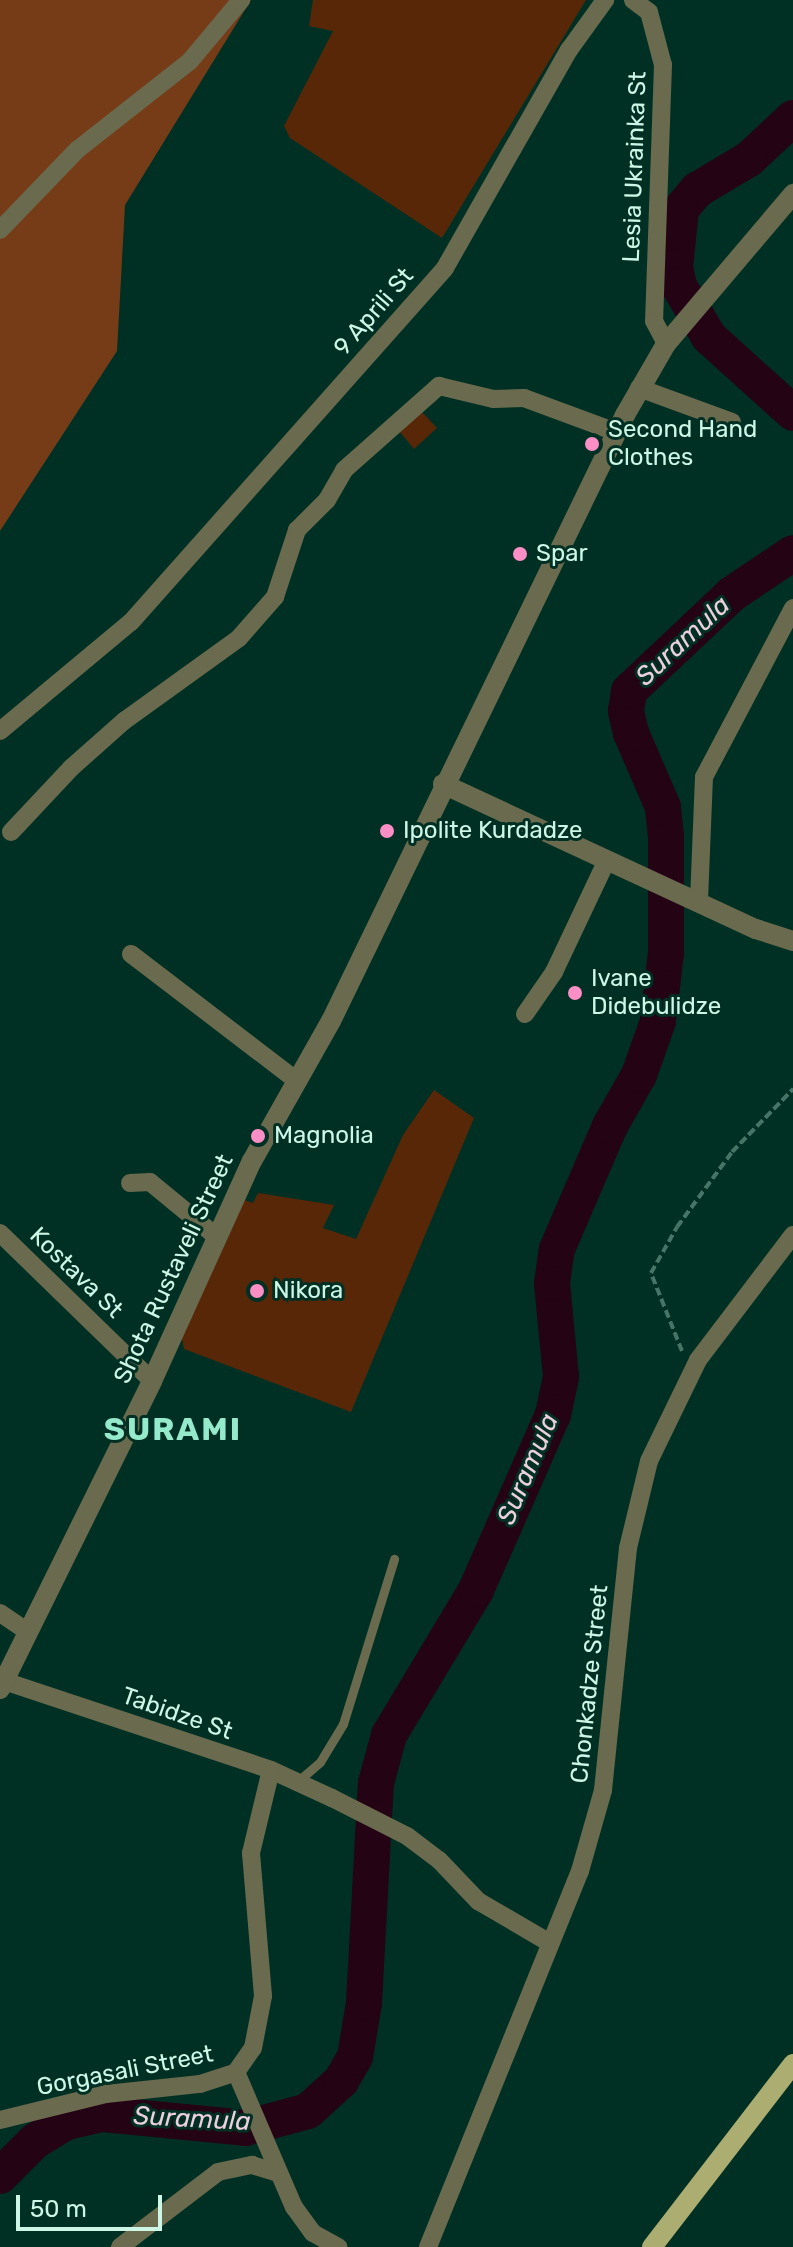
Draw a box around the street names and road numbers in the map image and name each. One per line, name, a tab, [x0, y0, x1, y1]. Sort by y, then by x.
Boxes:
street label: Lesia Ukrainka St	[617, 71, 653, 263]
street label: 9 Aprili St	[328, 262, 420, 362]
street label: Shota Rustaveli Street	[108, 1150, 240, 1388]
street label: Kostava St	[23, 1222, 129, 1324]
street label: Chonkadze Street	[565, 1583, 615, 1785]
street label: Tabidze St	[118, 1682, 236, 1746]
street label: Gorgasali Street	[34, 2040, 216, 2102]

